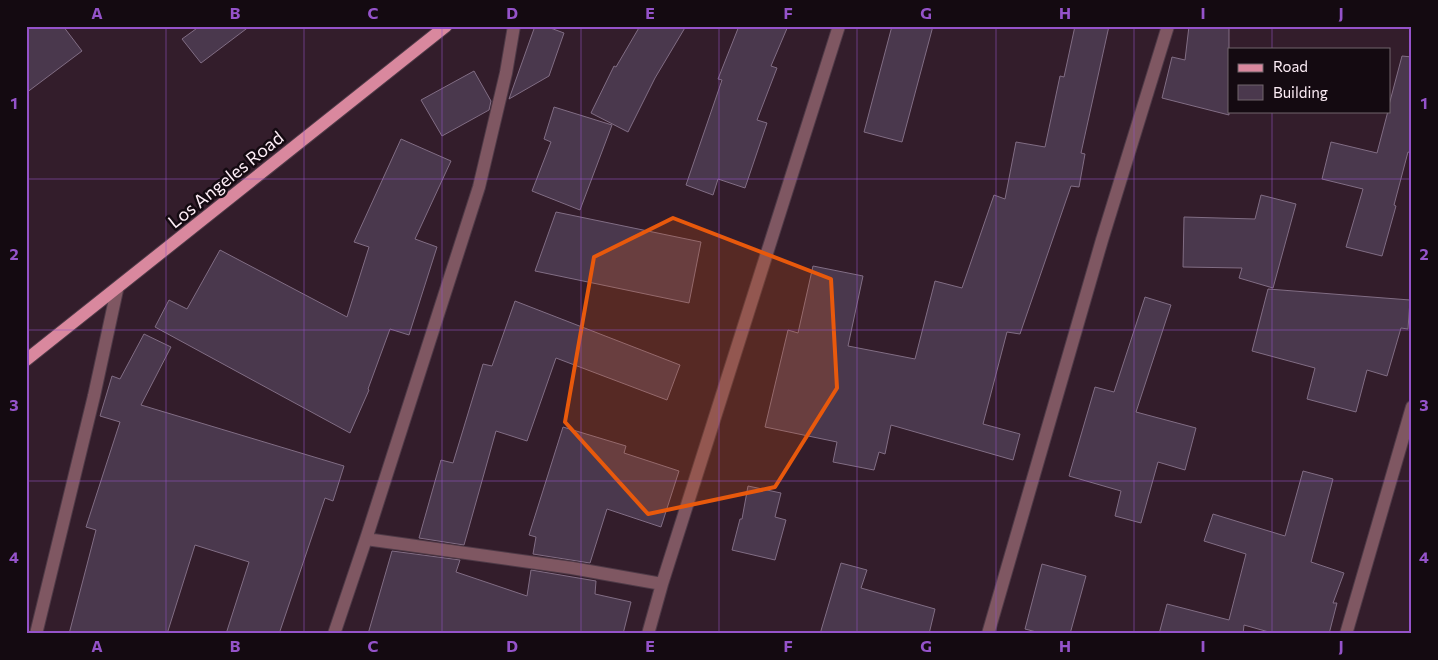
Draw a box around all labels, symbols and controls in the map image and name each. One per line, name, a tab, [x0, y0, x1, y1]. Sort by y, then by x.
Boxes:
text: A	[91, 3, 103, 22]
text: B	[230, 3, 241, 22]
text: C	[368, 3, 379, 22]
text: D	[506, 3, 518, 22]
text: E	[645, 3, 655, 22]
text: F	[783, 3, 793, 22]
text: G	[920, 3, 932, 22]
text: H	[1059, 3, 1071, 22]
text: I	[1200, 3, 1206, 22]
text: J	[1338, 3, 1344, 22]
legend	[1228, 48, 1390, 112]
text: Road	[1273, 57, 1308, 75]
text: Building	[1273, 83, 1328, 101]
text: 1	[10, 93, 18, 112]
text: 1	[1420, 93, 1428, 112]
street label: Los Angeles Road	[163, 126, 287, 232]
text: 2	[9, 244, 19, 263]
text: 2	[1419, 244, 1429, 263]
text: 3	[9, 395, 19, 414]
text: 3	[1419, 395, 1429, 414]
text: 4	[9, 547, 19, 566]
text: 4	[1419, 547, 1429, 566]
text: A	[91, 636, 103, 655]
text: B	[230, 636, 241, 655]
text: C	[368, 636, 379, 655]
text: D	[506, 636, 518, 655]
text: E	[645, 636, 655, 655]
text: F	[783, 636, 793, 655]
text: G	[920, 636, 932, 655]
text: H	[1059, 636, 1071, 655]
text: I	[1200, 636, 1206, 655]
text: J	[1338, 636, 1344, 655]

